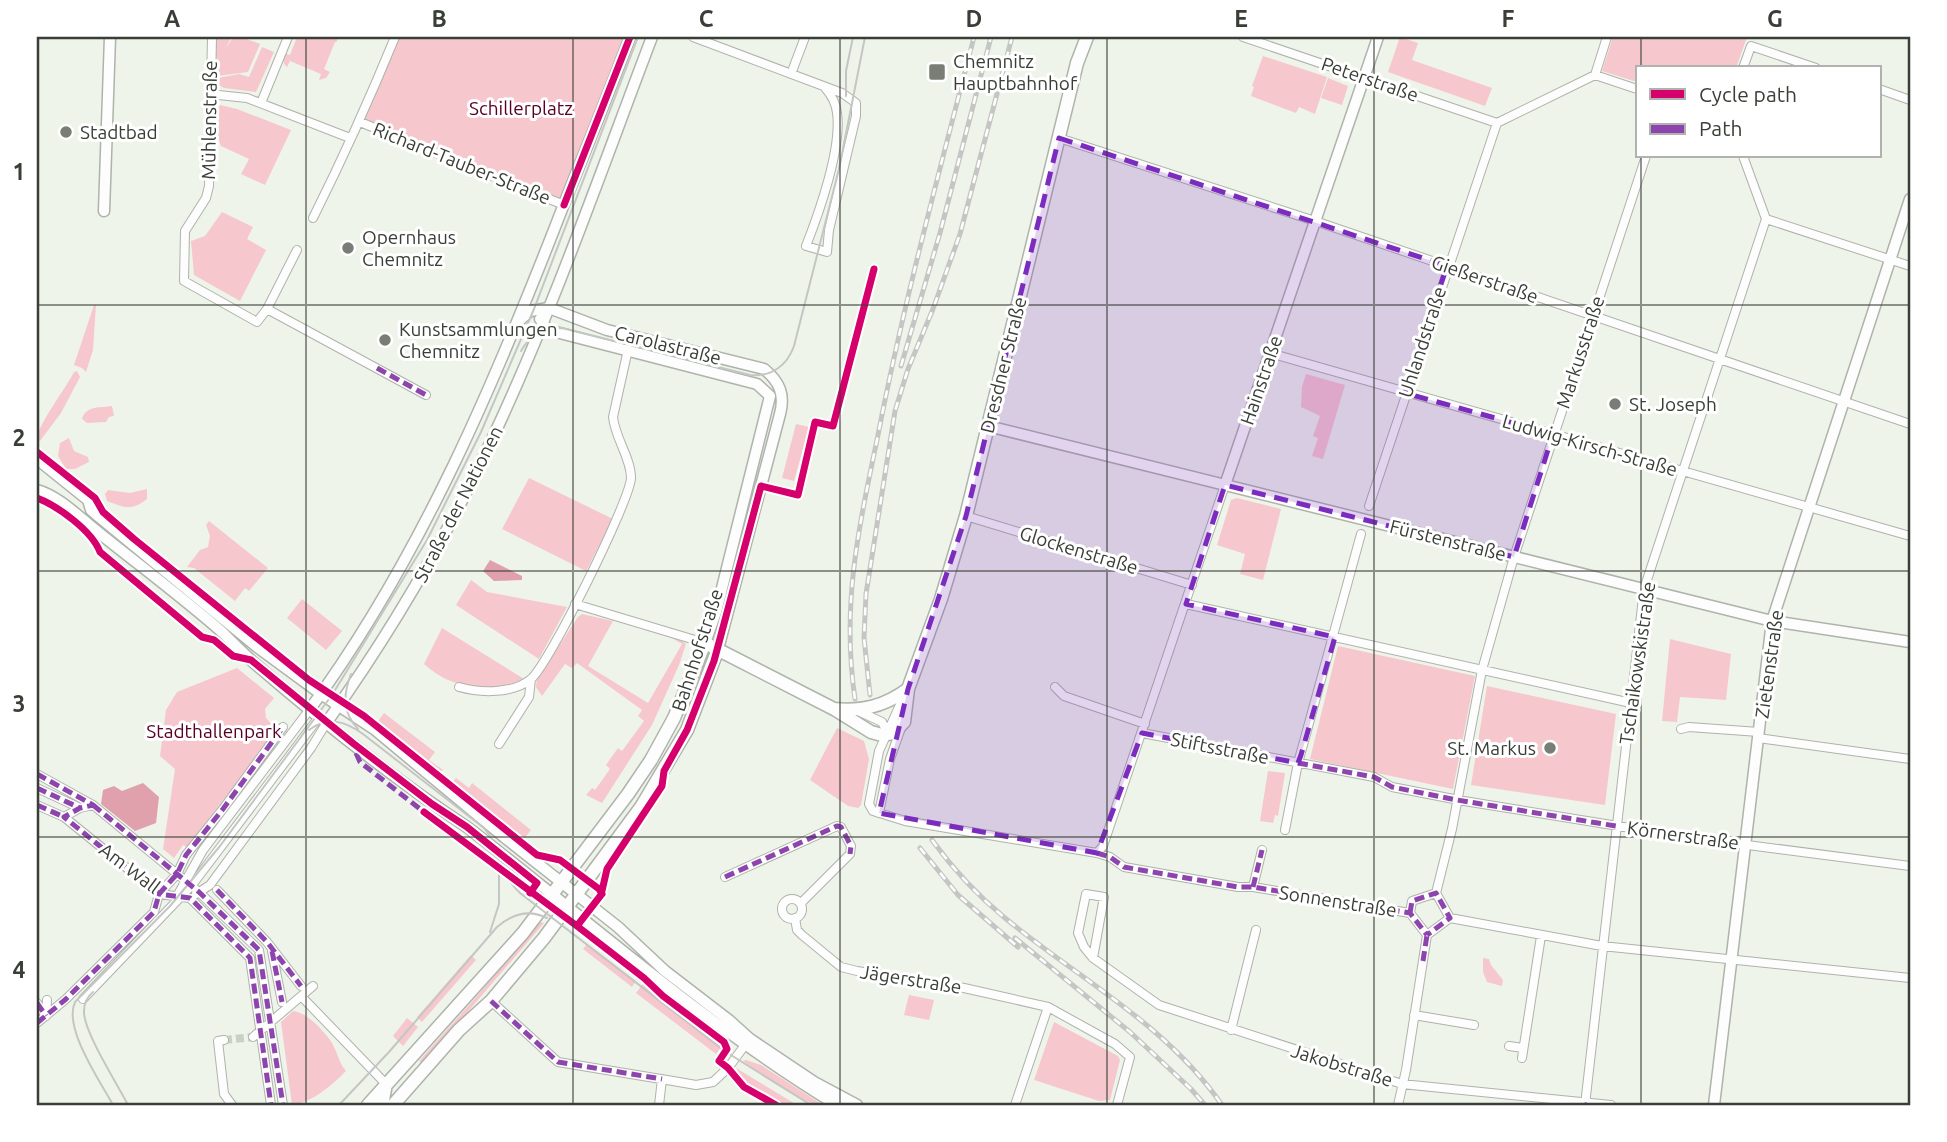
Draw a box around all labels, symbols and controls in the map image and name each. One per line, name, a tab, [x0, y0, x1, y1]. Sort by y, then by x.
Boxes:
text: A	[164, 6, 180, 31]
text: B	[431, 6, 447, 31]
text: C	[699, 6, 714, 31]
text: D	[966, 6, 982, 31]
text: E	[1234, 6, 1248, 31]
text: F	[1502, 6, 1515, 31]
text: G	[1767, 6, 1783, 31]
place label: Chemnitz Hauptbahnhof	[953, 50, 1078, 94]
street label: Peterstraße	[1319, 52, 1421, 106]
street label: Mühlenstraße	[197, 60, 221, 180]
marker: Chemnitz Hauptbahnhof	[927, 62, 947, 82]
legend	[1636, 66, 1881, 158]
text: Cycle path	[1699, 82, 1797, 106]
park label: Schillerplatz	[469, 97, 573, 119]
text: Path	[1699, 116, 1742, 140]
street label: Richard-Tauber-Straße	[370, 117, 554, 209]
place label: Stadtbad	[80, 121, 158, 143]
marker: Stadtbad	[58, 124, 74, 140]
text: 1	[13, 159, 25, 184]
place label: Opernhaus Chemnitz	[362, 226, 456, 270]
marker: Opernhaus Chemnitz	[340, 240, 356, 256]
street label: Gießerstraße	[1429, 250, 1541, 308]
street label: Uhlandstraße	[1394, 284, 1450, 400]
street label: Markusstraße	[1551, 293, 1609, 411]
street label: Dresdner Straße	[975, 295, 1031, 435]
place label: Kunstsammlungen Chemnitz	[399, 318, 558, 362]
street label: Carolastraße	[612, 321, 724, 369]
marker: Kunstsammlungen Chemnitz	[377, 332, 393, 348]
street label: Hainstraße	[1235, 332, 1287, 428]
place label: St. Joseph	[1629, 393, 1717, 415]
marker: St. Joseph	[1607, 396, 1623, 412]
street label: Ludwig-Kirsch-Straße	[1500, 409, 1680, 481]
street label: Straße der Nationen	[409, 422, 507, 586]
text: 2	[13, 425, 25, 450]
street label: Fürstenstraße	[1387, 515, 1509, 565]
street label: Glockenstraße	[1017, 522, 1141, 578]
street label: Tschaikowskistraße	[1615, 580, 1659, 746]
street label: Bahnhofstraße	[667, 586, 727, 714]
street label: Zietenstraße	[1750, 608, 1788, 720]
text: 3	[13, 691, 25, 716]
park label: Stadthallenpark	[146, 720, 282, 742]
street label: Stiftsstraße	[1169, 728, 1271, 768]
place label: St. Markus	[1447, 737, 1536, 759]
marker: St. Markus	[1542, 740, 1558, 756]
street label: Körnerstraße	[1626, 816, 1740, 854]
street label: Am Wall	[95, 838, 165, 898]
street label: Sonnenstraße	[1278, 881, 1398, 921]
text: 4	[13, 957, 26, 982]
street label: Jägerstraße	[859, 960, 963, 998]
street label: Jakobstraße	[1288, 1039, 1396, 1091]

